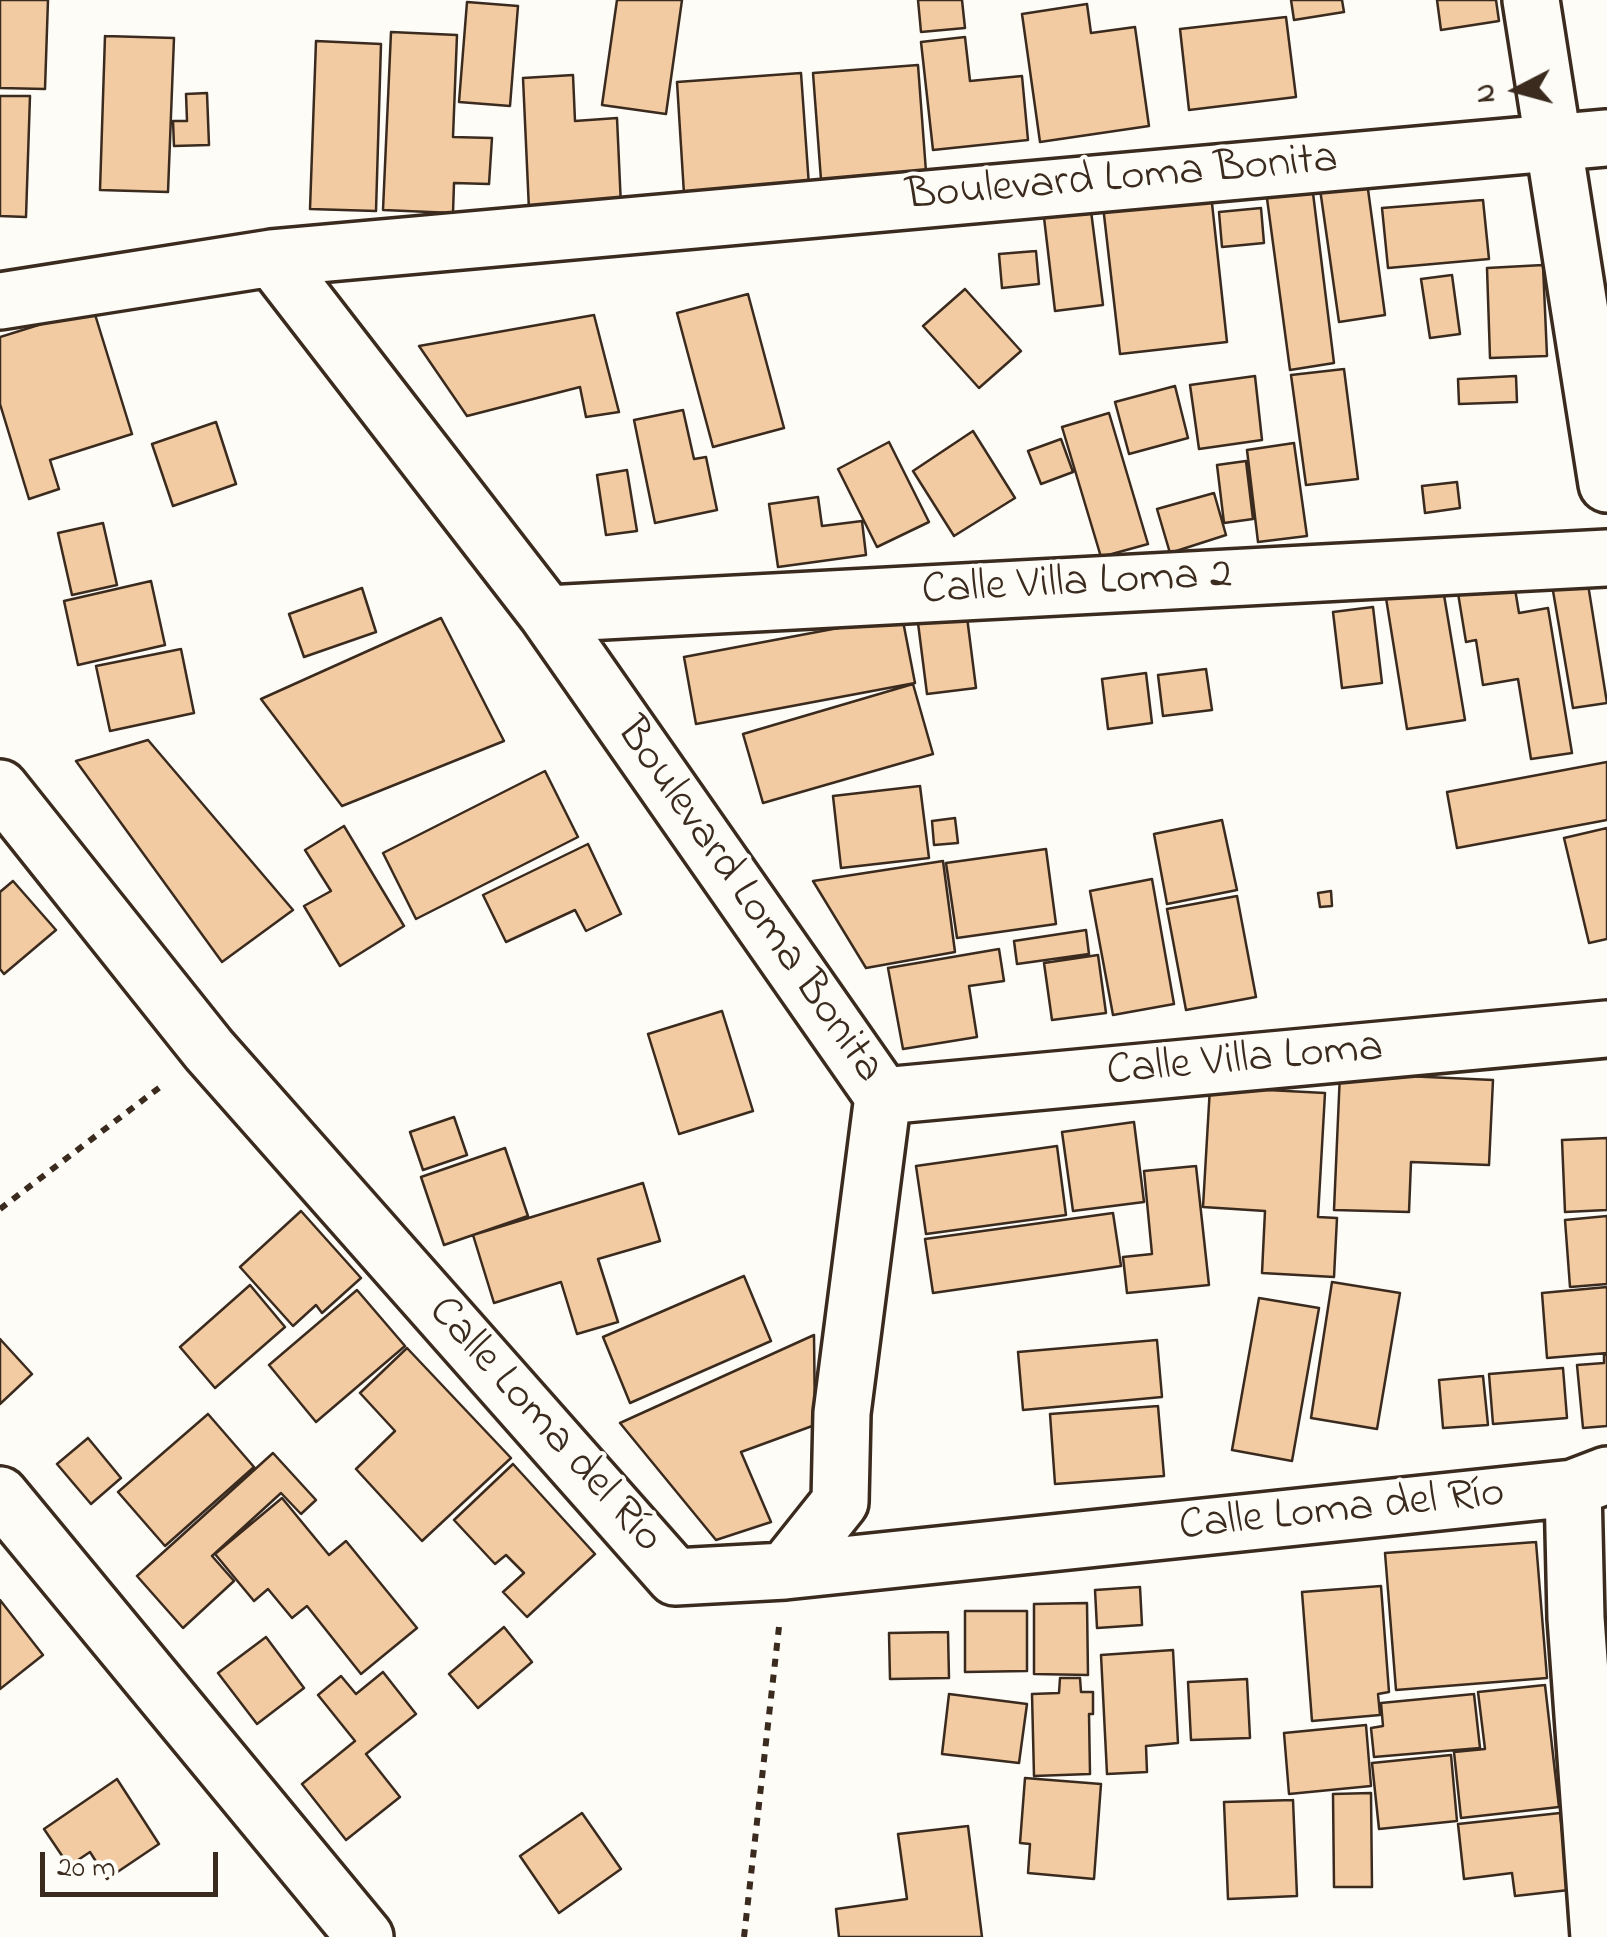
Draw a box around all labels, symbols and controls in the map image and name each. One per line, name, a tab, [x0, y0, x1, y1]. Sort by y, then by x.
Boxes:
north arrow	[1467, 40, 1567, 140]
text: N	[1465, 82, 1508, 105]
street label: Boulevard Loma Bonita	[904, 135, 1340, 227]
street label: Calle Villa Loma 2	[921, 551, 1233, 621]
street label: Boulevard Loma Bonita	[601, 709, 893, 1095]
street label: Calle Villa Loma	[1105, 1024, 1385, 1102]
street label: Calle Loma del Río	[414, 1288, 672, 1566]
street label: Calle Loma del Río	[1177, 1469, 1507, 1557]
scale bar	[45, 1832, 222, 1894]
text: 20 m	[57, 1847, 116, 1891]

